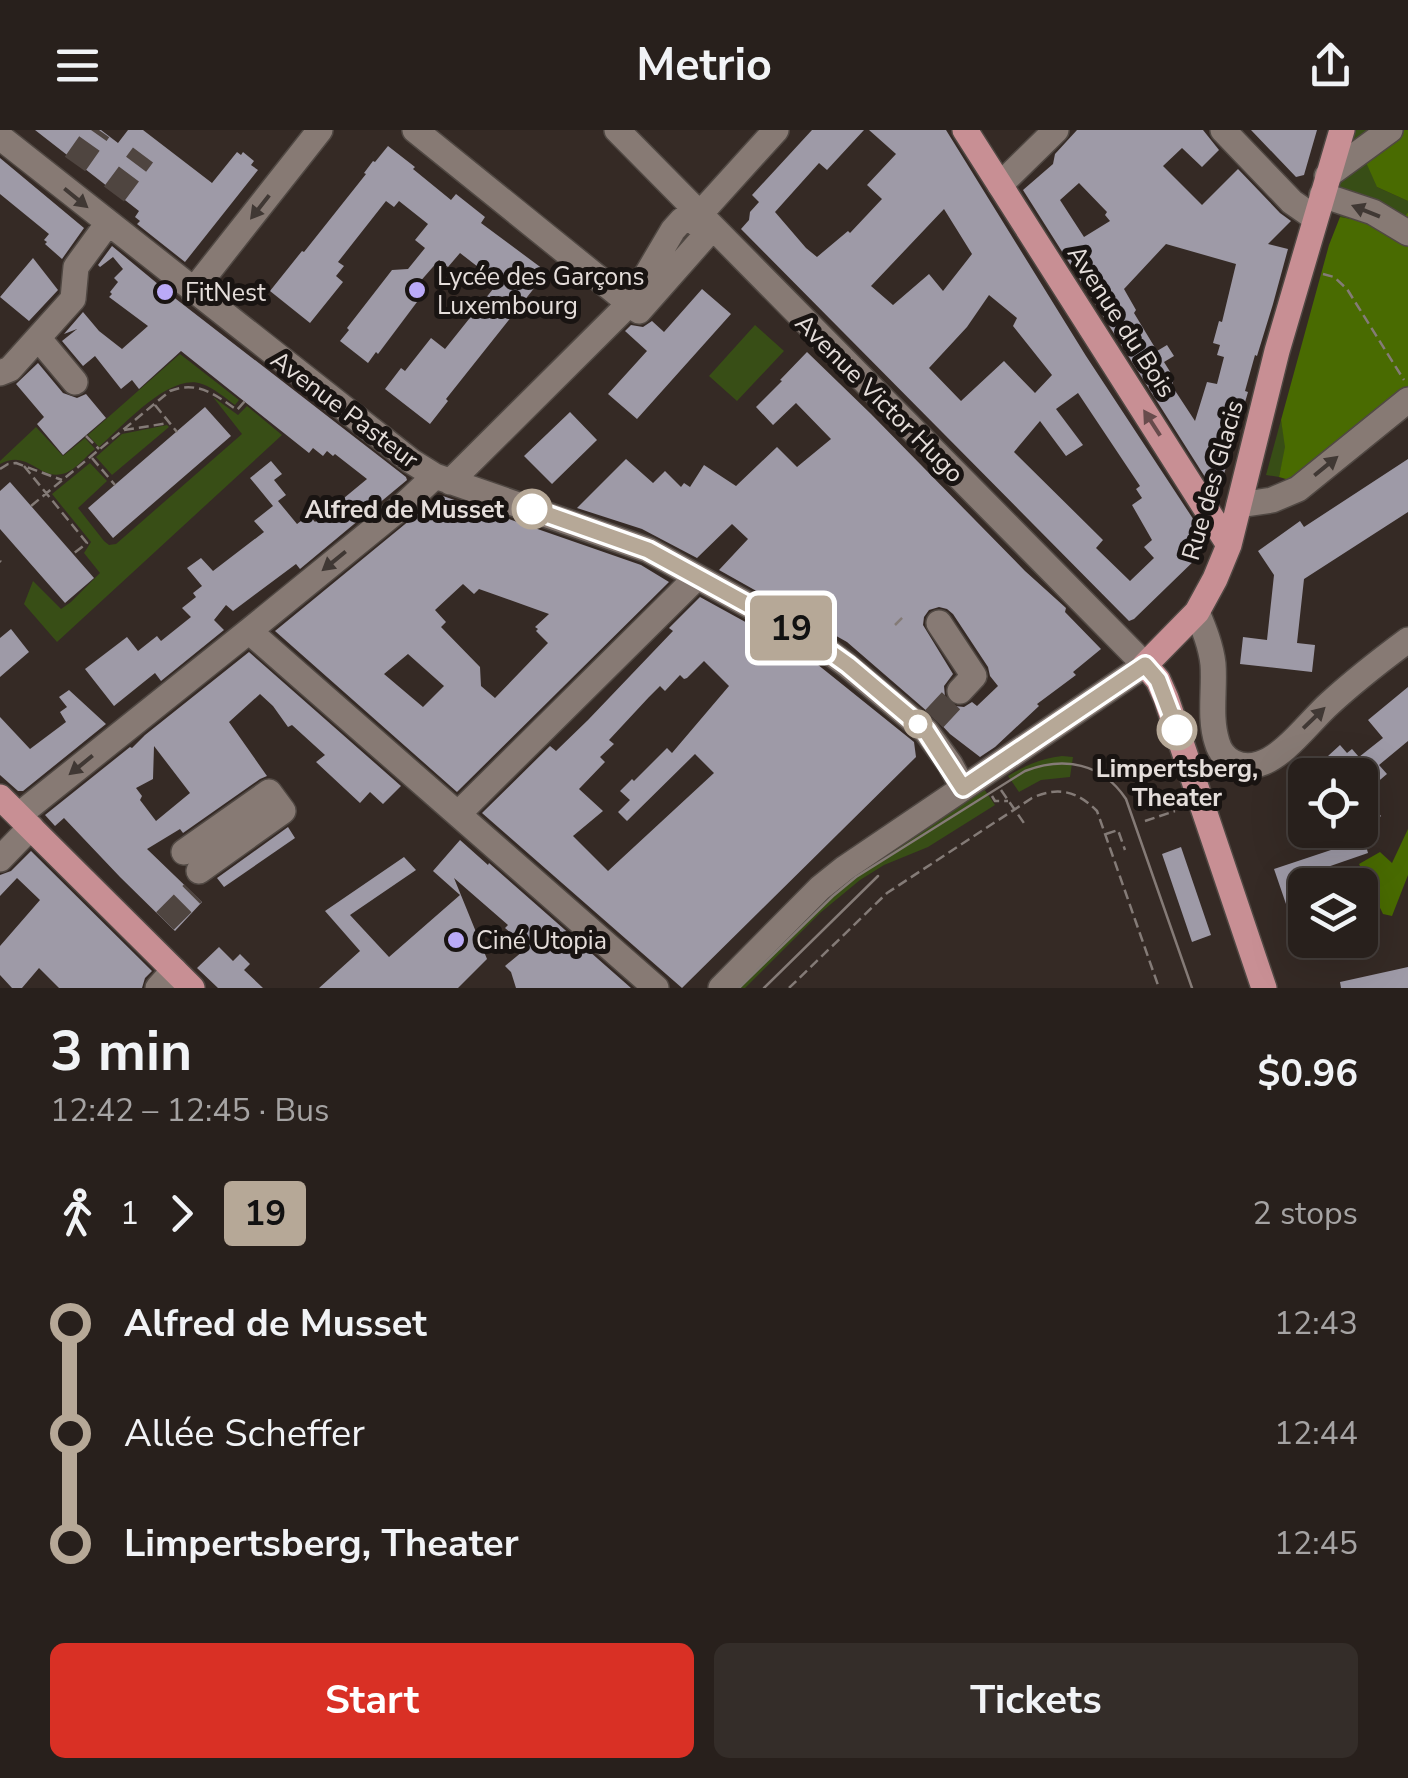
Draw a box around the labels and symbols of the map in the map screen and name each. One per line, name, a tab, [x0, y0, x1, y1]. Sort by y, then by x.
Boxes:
one-way arrow	[64, 187, 89, 208]
one-way arrow	[249, 193, 270, 219]
one-way arrow	[1351, 203, 1381, 219]
street label: Avenue du Bois	[1059, 239, 1183, 404]
place label: Lycée des Garçons Luxembourg	[437, 260, 645, 323]
place label: FitNest	[185, 276, 266, 310]
marker: Lycée des Garçons Luxembourg	[406, 279, 428, 301]
marker: FitNest	[154, 281, 176, 303]
street label: Avenue Victor Hugo	[788, 307, 971, 490]
street label: Avenue Pasteur	[264, 343, 425, 477]
street label: Rue des Glacis	[1174, 396, 1252, 564]
one-way arrow	[1143, 410, 1161, 437]
one-way arrow	[1313, 456, 1338, 477]
marker: Alfred de Musset	[513, 490, 551, 528]
place label: Alfred de Musset	[305, 493, 504, 527]
one-way arrow	[322, 550, 347, 572]
line badge: 19	[746, 596, 836, 660]
one-way arrow	[1302, 707, 1326, 730]
unlabelled marker	[905, 711, 931, 737]
marker: Limpertsberg, Theater	[1158, 711, 1196, 749]
place label: Limpertsberg, Theater	[1096, 752, 1258, 815]
one-way arrow	[68, 754, 93, 775]
place label: Ciné Utopia	[476, 924, 607, 958]
marker: Ciné Utopia	[445, 929, 467, 951]

